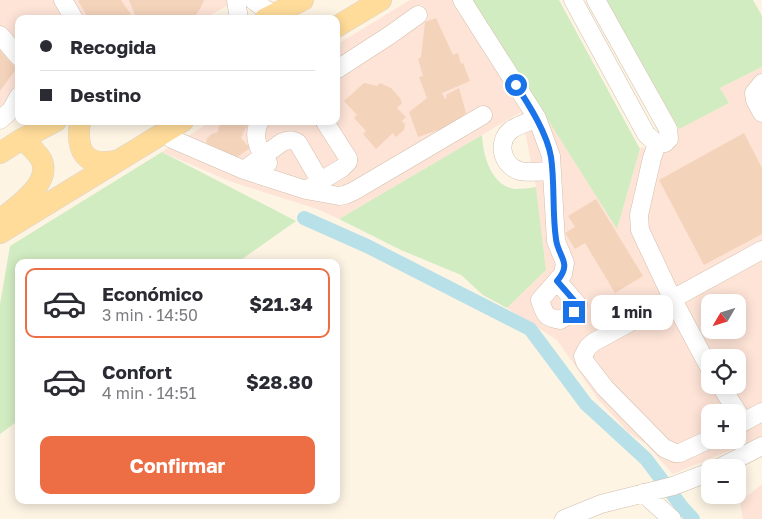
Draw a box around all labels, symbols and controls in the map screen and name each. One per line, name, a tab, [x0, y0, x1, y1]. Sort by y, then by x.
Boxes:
text: Recogida	[70, 35, 156, 58]
route start	[505, 74, 527, 96]
text: Destino	[70, 83, 141, 106]
icon: car	[42, 281, 87, 326]
text: Económico	[102, 282, 203, 305]
text: $21.34	[249, 292, 313, 315]
callout: 1 min	[592, 294, 674, 330]
north arrow	[701, 294, 746, 339]
map controls	[701, 294, 746, 504]
route end	[563, 301, 585, 323]
text: 1 min	[612, 302, 652, 322]
text: 3 min · 14:50	[102, 305, 198, 325]
button: locate	[701, 349, 746, 394]
icon: car	[42, 359, 87, 404]
text: Confort	[102, 360, 172, 383]
text: $28.80	[246, 370, 313, 393]
text: 4 min · 14:51	[102, 383, 196, 403]
button: +	[701, 404, 746, 449]
button: Confirmar	[40, 436, 315, 494]
button: −	[701, 459, 746, 504]

